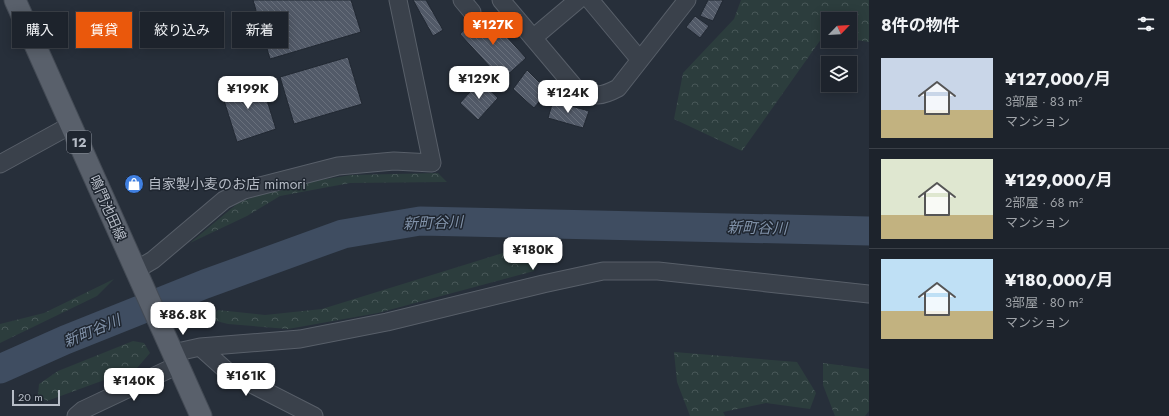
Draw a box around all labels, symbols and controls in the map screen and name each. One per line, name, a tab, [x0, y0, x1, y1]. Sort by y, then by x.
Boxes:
chip: 購入	[12, 12, 68, 48]
chip: 賃貸	[76, 12, 132, 48]
chip: 絞り込み	[140, 12, 224, 48]
chip: 新着	[232, 12, 288, 48]
pin: ¥127K	[465, 12, 521, 46]
north arrow	[821, 12, 857, 48]
map controls	[821, 12, 857, 92]
text: 8件の物件	[881, 13, 960, 37]
icon: filters	[1135, 13, 1157, 35]
text: ¥127K	[473, 15, 513, 34]
button: layers	[821, 56, 857, 92]
pin: ¥129K	[451, 66, 507, 100]
text: ¥127,000/月	[1005, 67, 1111, 91]
text: ¥129K	[458, 69, 500, 88]
icon: home	[913, 74, 961, 122]
pin: ¥199K	[220, 76, 276, 110]
text: ¥199K	[227, 79, 269, 98]
pin: ¥124K	[540, 80, 596, 114]
text: ¥124K	[547, 83, 589, 102]
text: 3部屋 · 83 m²	[1005, 92, 1083, 111]
text: マンション	[1005, 112, 1070, 131]
road number: 12	[67, 131, 91, 153]
text: ¥129,000/月	[1005, 168, 1113, 192]
street label: 鳴門池田線	[85, 172, 131, 244]
shop icon: 自家製小麦のお店 mimori	[123, 173, 145, 195]
place label: 自家製小麦のお店 mimori	[148, 174, 306, 194]
icon: home	[913, 175, 961, 223]
text: 2部屋 · 68 m²	[1005, 193, 1083, 212]
water label: 新町谷川	[403, 211, 465, 235]
text: マンション	[1005, 213, 1070, 232]
water label: 新町谷川	[727, 216, 789, 240]
pin: ¥180K	[505, 237, 561, 271]
text: ¥180K	[512, 240, 554, 259]
text: ¥180,000/月	[1005, 268, 1114, 292]
icon: home	[913, 275, 961, 323]
text: 3部屋 · 80 m²	[1005, 293, 1083, 312]
pin: ¥86.8K	[150, 302, 216, 336]
text: ¥86.8K	[160, 305, 206, 324]
water label: 新町谷川	[60, 308, 126, 353]
text: マンション	[1005, 313, 1070, 332]
pin: ¥161K	[218, 363, 274, 397]
text: ¥161K	[226, 366, 266, 385]
pin: ¥140K	[106, 368, 162, 402]
text: ¥140K	[113, 371, 155, 390]
scale bar	[12, 388, 60, 407]
text: 20 m	[18, 389, 43, 405]

